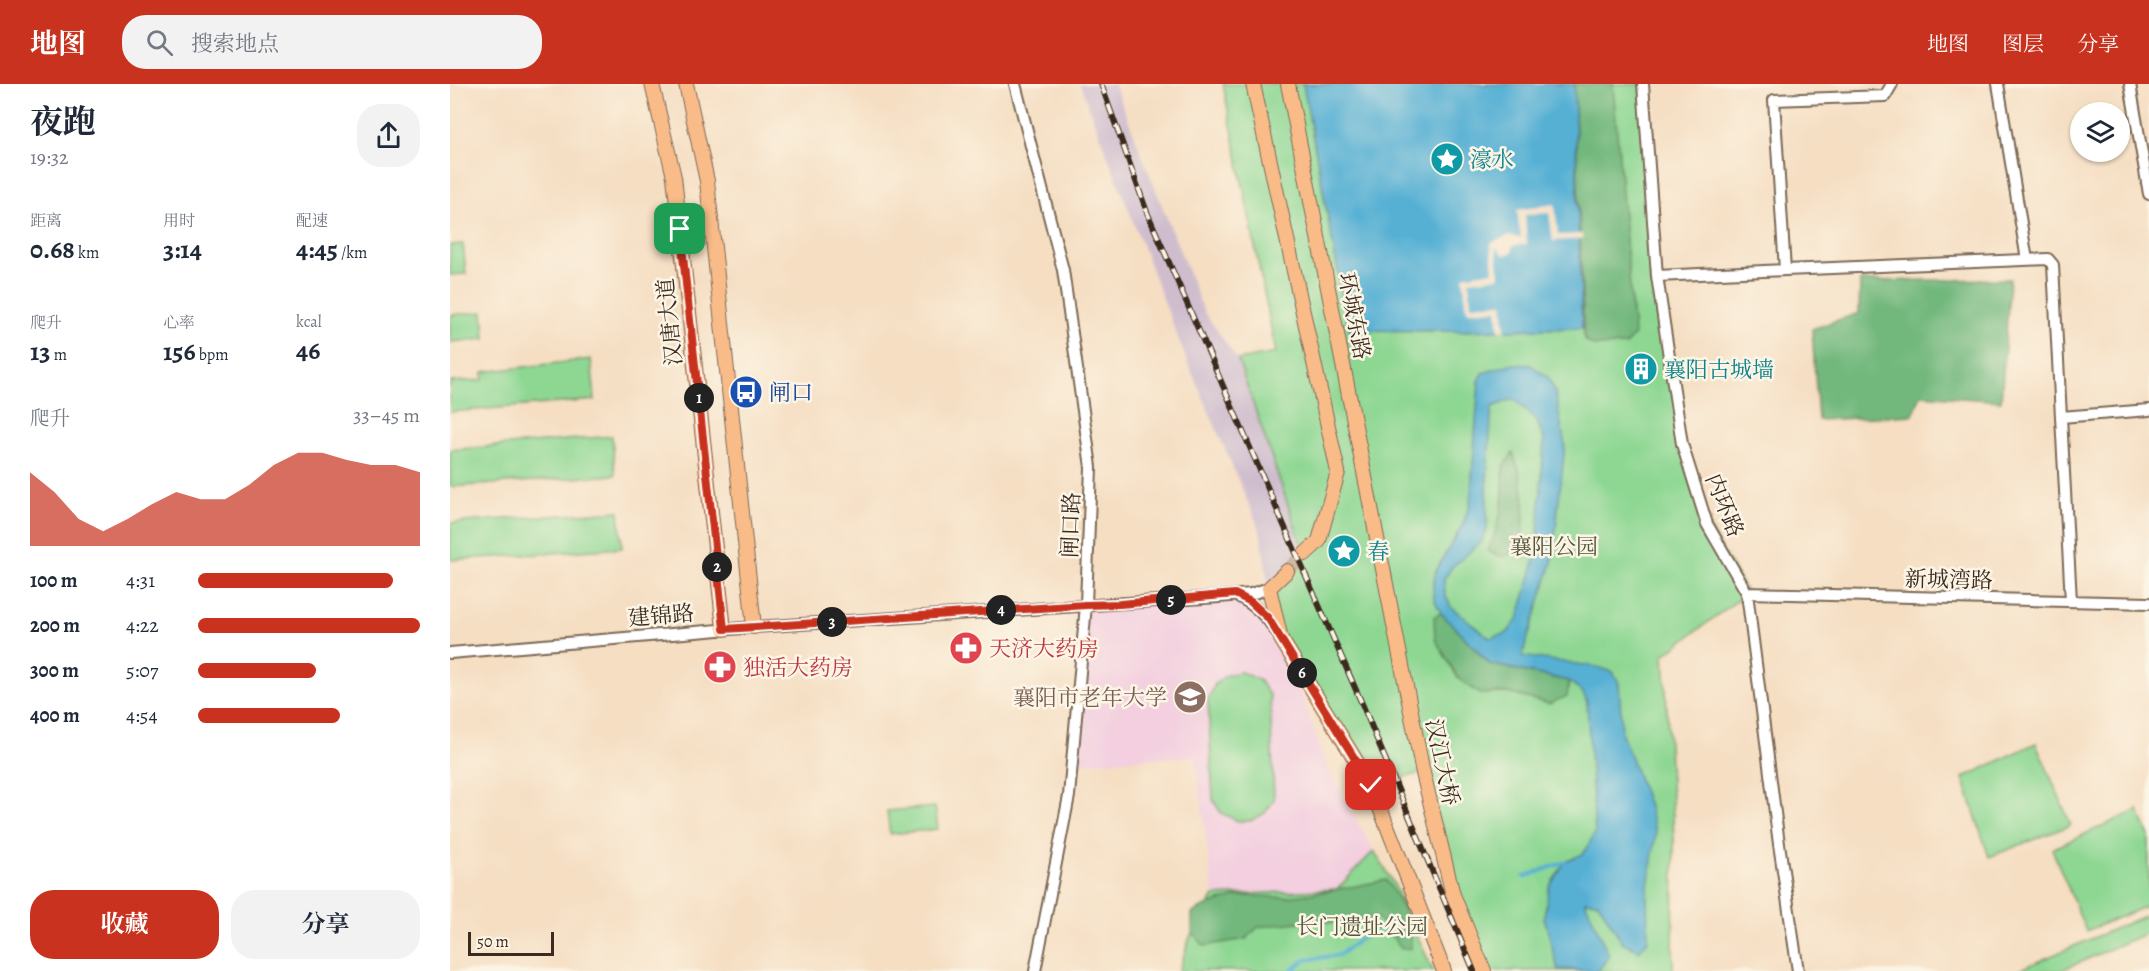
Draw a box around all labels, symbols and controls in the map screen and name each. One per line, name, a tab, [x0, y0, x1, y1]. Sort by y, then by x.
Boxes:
search box	[122, 15, 542, 69]
text: 地图	[30, 25, 86, 63]
icon: search	[143, 26, 176, 59]
text: 搜索地点	[191, 29, 279, 59]
text: 地图	[1927, 30, 1969, 58]
text: 图层	[2002, 30, 2044, 58]
text: 分享	[2077, 30, 2119, 58]
text: 夜跑	[30, 99, 96, 144]
map controls	[2070, 102, 2130, 162]
button: layers	[2070, 102, 2130, 162]
button: share	[357, 104, 420, 167]
place icon: 濠水	[1429, 141, 1465, 177]
text: 19:32	[30, 144, 69, 171]
place label: 濠水	[1470, 145, 1514, 175]
pin	[654, 203, 705, 254]
text: 距离	[30, 210, 62, 232]
text: 用时	[163, 210, 195, 232]
text: 配速	[296, 210, 328, 232]
icon: arrive	[663, 212, 696, 245]
text: 0.68	[30, 232, 75, 267]
text: 3:14	[163, 232, 202, 267]
text: 4:45	[296, 232, 338, 267]
text: km	[75, 242, 99, 264]
text: /km	[338, 242, 367, 264]
street label: 环城东路	[1331, 270, 1377, 362]
street label: 汉唐大道	[650, 277, 690, 367]
text: kcal	[296, 311, 322, 333]
text: 爬升	[30, 312, 62, 334]
text: 心率	[163, 312, 195, 334]
text: 46	[296, 333, 320, 368]
text: 13	[30, 334, 51, 369]
text: 156	[163, 334, 196, 369]
text: m	[51, 344, 67, 366]
text: bpm	[196, 344, 229, 366]
building icon: 襄阳古城墙	[1623, 351, 1659, 387]
place label: 襄阳古城墙	[1664, 355, 1774, 385]
bus stop icon: 闸口	[728, 374, 764, 410]
place label: 闸口	[769, 378, 813, 408]
pin: 1	[684, 383, 714, 413]
text: 1	[696, 387, 702, 409]
text: 33–45 m	[353, 402, 420, 429]
text: 爬升	[30, 405, 70, 432]
street label: 内环路	[1698, 469, 1750, 542]
street label: 闸口路	[1055, 492, 1087, 559]
park label: 襄阳公园	[1510, 532, 1598, 562]
place icon: 春	[1326, 533, 1362, 569]
place label: 春	[1367, 537, 1389, 567]
pin: 2	[702, 552, 732, 582]
text: 2	[713, 556, 721, 578]
street label: 新城湾路	[1905, 564, 1993, 596]
text: 100 m	[30, 567, 78, 594]
text: 4:31	[126, 567, 155, 594]
pin: 5	[1156, 585, 1186, 615]
text: 5	[1168, 589, 1174, 611]
pin: 4	[986, 595, 1016, 625]
street label: 建锦路	[627, 598, 695, 634]
text: 4	[997, 599, 1005, 621]
pin: 3	[817, 607, 847, 637]
text: 3	[829, 611, 835, 633]
text: 200 m	[30, 612, 80, 639]
text: 4:22	[126, 612, 159, 639]
pharmacy icon: 天济大药房	[948, 630, 984, 666]
place label: 天济大药房	[989, 634, 1099, 664]
pharmacy icon: 独活大药房	[702, 649, 738, 685]
place label: 独活大药房	[743, 653, 853, 683]
text: 300 m	[30, 657, 79, 684]
text: 5:07	[126, 657, 158, 684]
pin: 6	[1287, 658, 1317, 688]
text: 6	[1298, 662, 1306, 684]
school or university icon: 襄阳市老年大学	[1172, 679, 1208, 715]
place label: 襄阳市老年大学	[1013, 683, 1167, 713]
text: 400 m	[30, 702, 80, 729]
text: 4:54	[126, 702, 157, 729]
street label: 汉江大桥	[1418, 716, 1466, 808]
pin	[1345, 759, 1396, 810]
icon: check	[1354, 768, 1387, 801]
button: 收藏	[30, 890, 219, 959]
button: 分享	[231, 890, 420, 959]
park label: 长门遗址公园	[1296, 912, 1428, 942]
scale bar	[468, 929, 554, 956]
text: 50 m	[477, 931, 509, 953]

